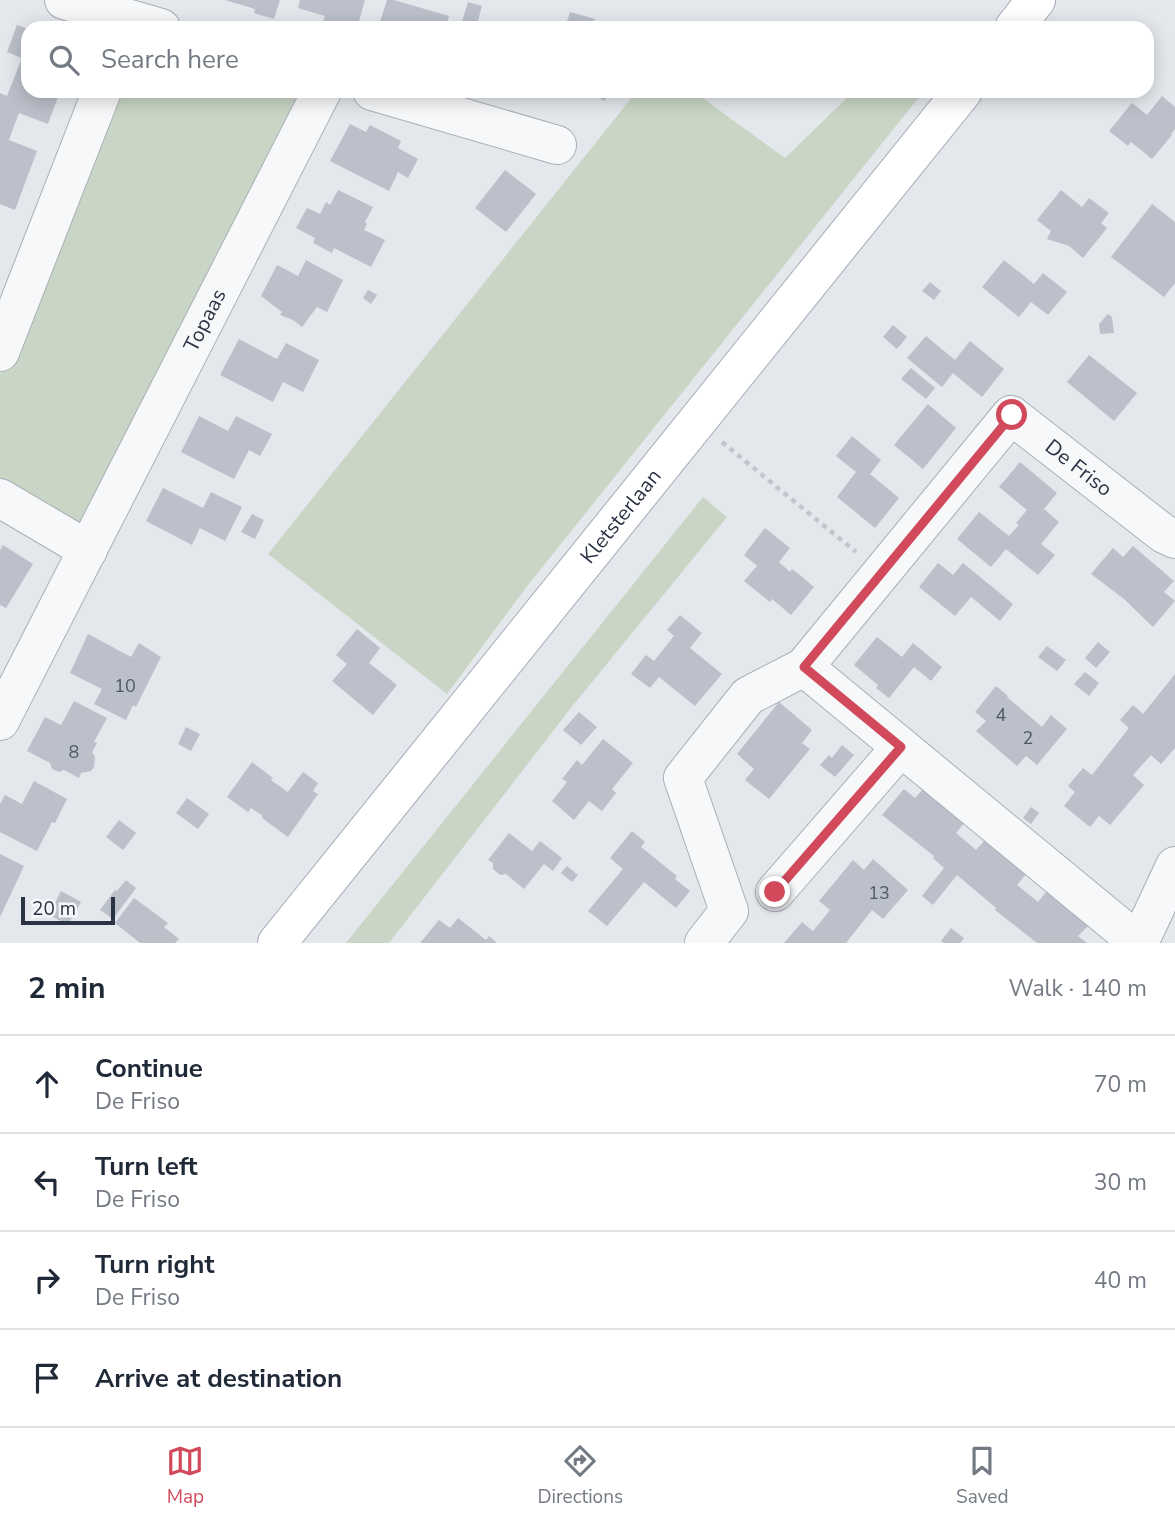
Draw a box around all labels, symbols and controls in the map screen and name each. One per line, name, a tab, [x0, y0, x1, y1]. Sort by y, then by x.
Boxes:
search box	[21, 21, 1154, 98]
icon: search	[45, 41, 83, 79]
text: Search here	[101, 42, 239, 77]
street label: Topaas	[177, 284, 233, 357]
route start	[996, 399, 1027, 430]
street label: De Friso	[1039, 433, 1118, 503]
street label: Kletsterlaan	[574, 463, 667, 569]
house number: 10	[114, 674, 136, 698]
house number: 4	[996, 703, 1007, 727]
house number: 2	[1023, 726, 1033, 750]
house number: 8	[69, 740, 79, 764]
route end	[759, 876, 790, 907]
house number: 13	[868, 881, 890, 905]
scale bar	[21, 894, 116, 926]
text: 20 m	[32, 896, 76, 922]
text: 2 min	[28, 968, 106, 1009]
text: Walk · 140 m	[1008, 973, 1147, 1004]
text: Continue	[95, 1051, 203, 1086]
icon: ahead	[28, 1065, 66, 1103]
text: 70 m	[1094, 1069, 1147, 1100]
text: De Friso	[95, 1086, 180, 1117]
text: Turn left	[95, 1149, 198, 1184]
icon: left	[28, 1163, 66, 1201]
text: 30 m	[1094, 1167, 1147, 1198]
text: De Friso	[95, 1184, 180, 1215]
text: Turn right	[95, 1247, 214, 1282]
icon: right	[28, 1261, 66, 1299]
text: 40 m	[1094, 1265, 1147, 1296]
text: De Friso	[95, 1282, 180, 1313]
icon: arrive	[28, 1359, 66, 1397]
text: Arrive at destination	[95, 1361, 342, 1396]
tab: Map	[166, 1442, 204, 1510]
tab: Directions	[537, 1442, 623, 1510]
tab: Saved	[956, 1442, 1009, 1510]

